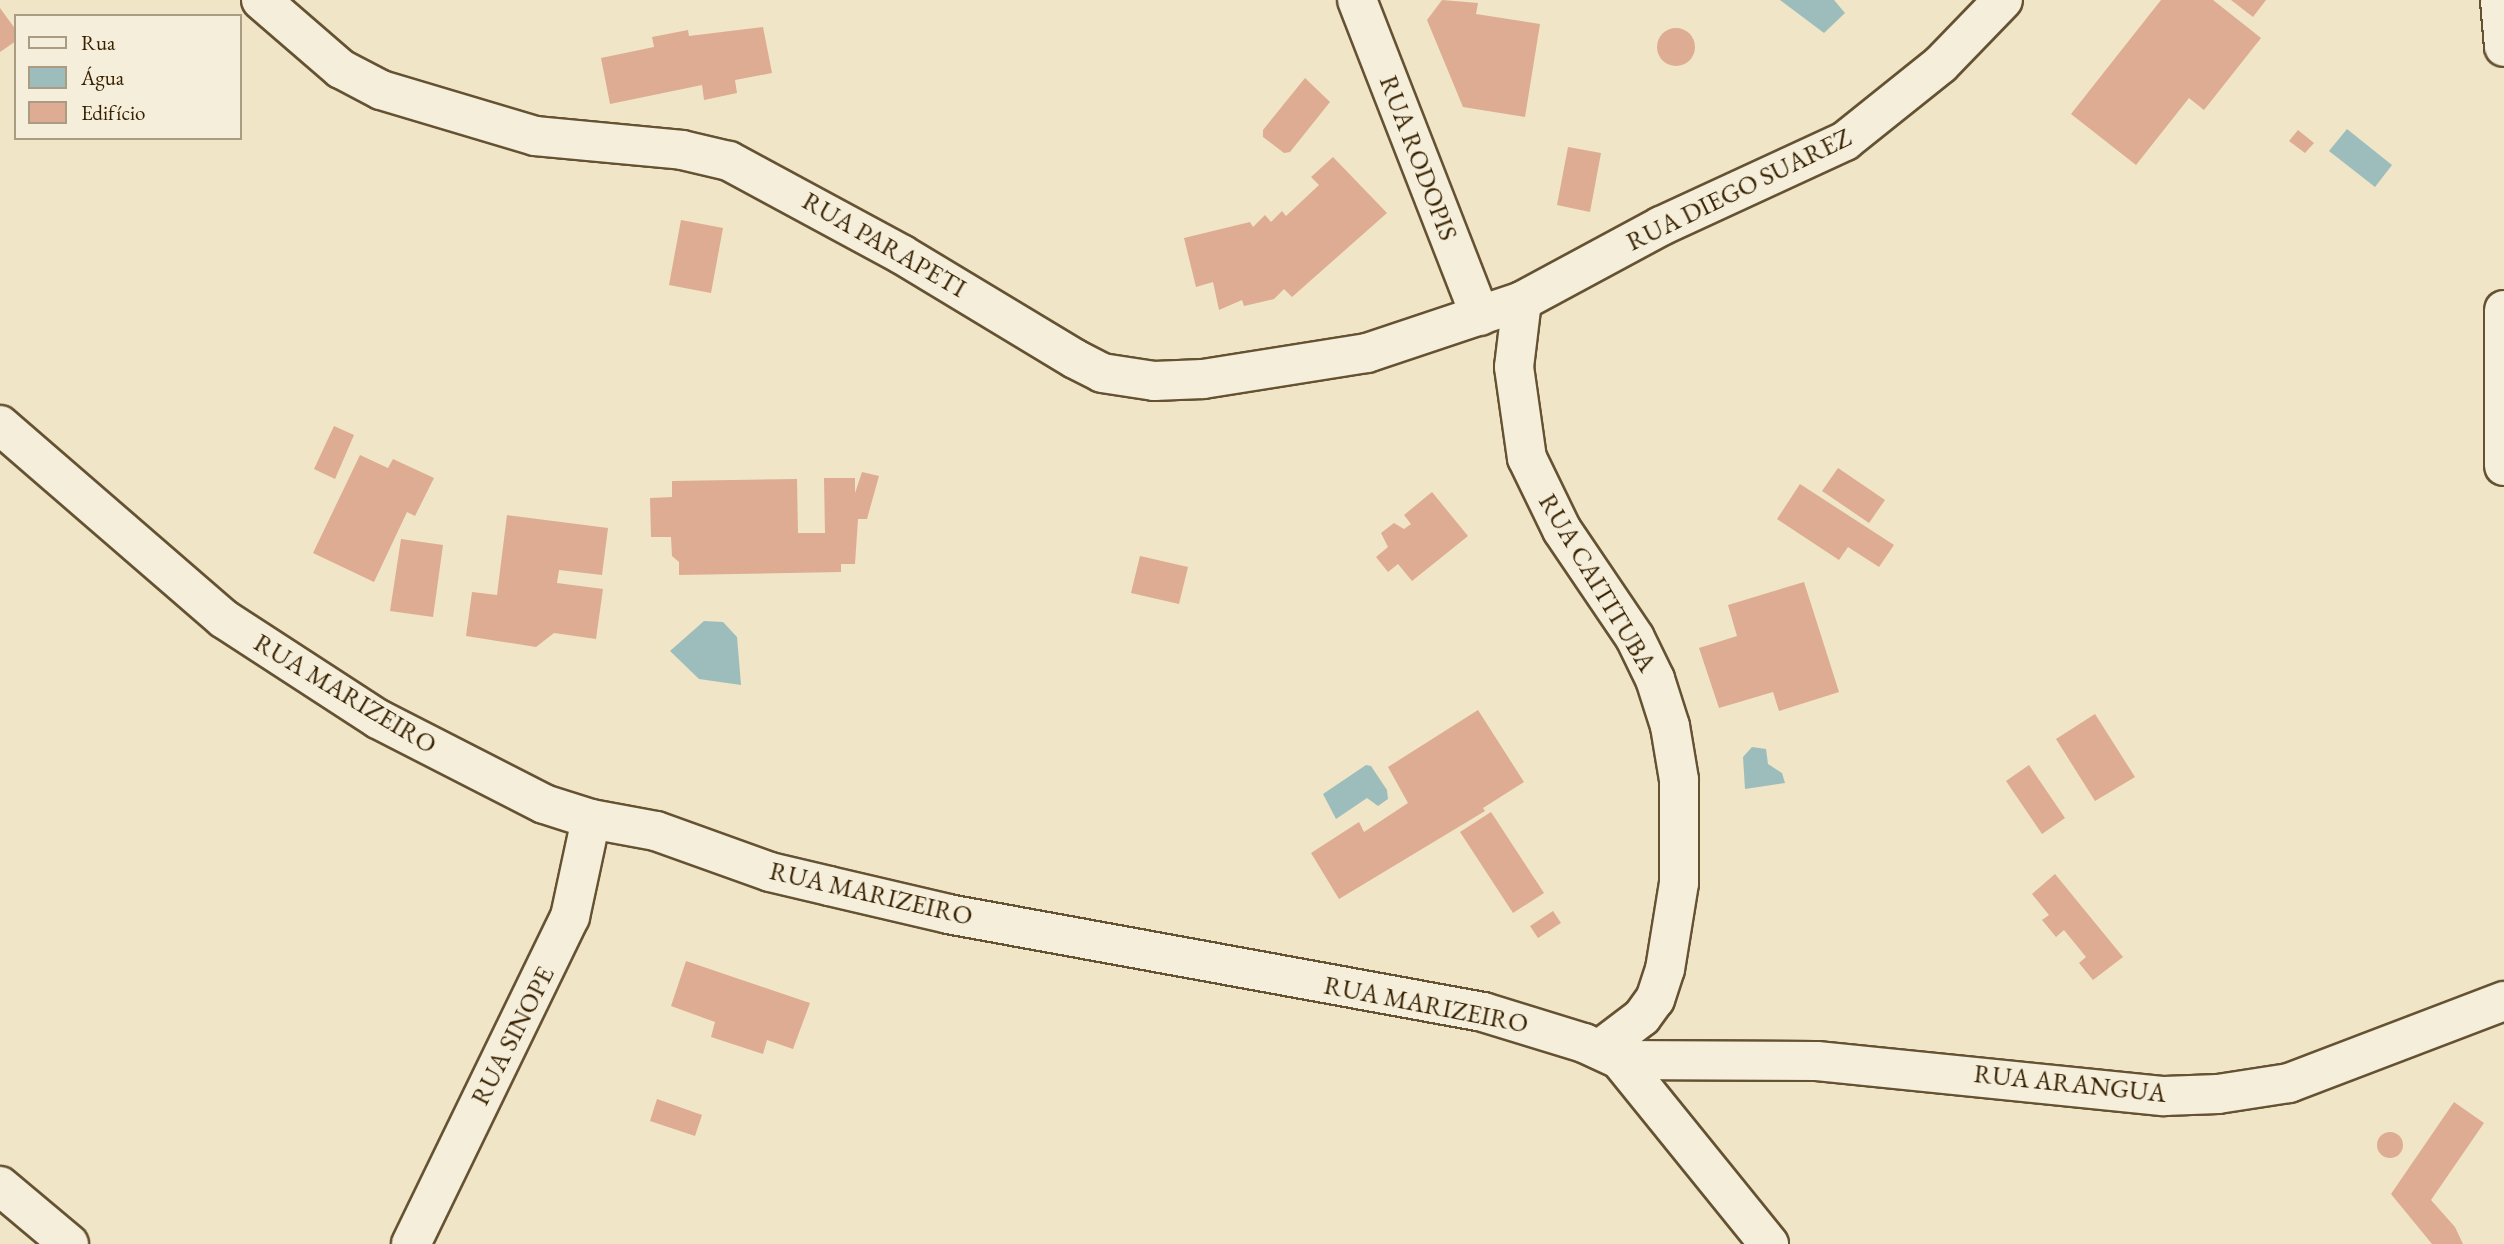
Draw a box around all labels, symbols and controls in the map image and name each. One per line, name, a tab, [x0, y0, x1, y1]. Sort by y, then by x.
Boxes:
legend	[14, 14, 242, 140]
text: Rua	[81, 29, 115, 56]
text: Água	[81, 64, 124, 91]
street label: RUA RODOPIS	[1372, 71, 1464, 245]
text: Edifício	[81, 99, 145, 126]
street label: RUA DIEGO SUAREZ	[1622, 122, 1856, 258]
street label: RUA PARAPETI	[797, 186, 971, 304]
street label: RUA CAITITUBA	[1532, 488, 1662, 678]
street label: RUA MARIZEIRO	[248, 627, 442, 761]
street label: RUA MARIZEIRO	[767, 855, 975, 933]
street label: RUA SINOPE	[465, 962, 561, 1110]
street label: RUA MARIZEIRO	[1321, 970, 1531, 1040]
street label: RUA ARANGUA	[1972, 1058, 2168, 1110]

